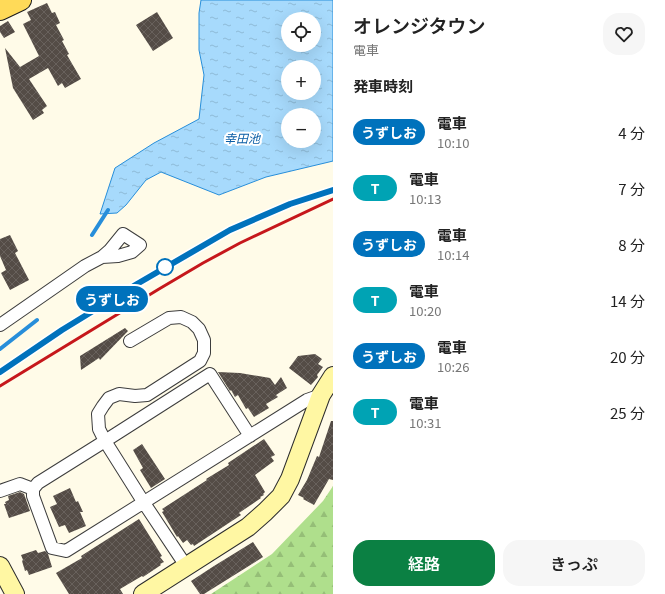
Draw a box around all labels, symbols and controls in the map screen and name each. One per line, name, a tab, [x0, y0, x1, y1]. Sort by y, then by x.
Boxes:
text: オレンジタウン	[353, 11, 486, 38]
map controls	[281, 12, 321, 148]
button: locate	[281, 12, 321, 52]
button: heart	[603, 13, 645, 55]
text: 電車	[353, 40, 379, 59]
button: +	[281, 60, 321, 100]
text: 発車時刻	[353, 75, 413, 96]
button: −	[281, 108, 321, 148]
text: 電車	[437, 112, 467, 133]
text: うずしお	[361, 122, 417, 142]
text: 4 分	[618, 122, 645, 143]
water label: 幸田池	[224, 129, 261, 146]
text: 10:10	[437, 133, 469, 152]
text: 電車	[409, 168, 439, 189]
text: T	[371, 178, 379, 198]
text: 7 分	[618, 178, 645, 199]
text: 10:13	[409, 189, 441, 208]
text: 電車	[437, 224, 467, 245]
text: うずしお	[361, 234, 417, 254]
text: 8 分	[618, 234, 645, 255]
text: 10:14	[437, 245, 469, 264]
unlabelled marker	[156, 258, 174, 276]
text: 電車	[409, 280, 439, 301]
line badge: うずしお	[84, 286, 140, 312]
text: うずしお	[84, 289, 140, 309]
text: T	[371, 290, 379, 310]
text: 14 分	[610, 290, 645, 311]
text: 10:20	[409, 301, 441, 320]
text: 電車	[437, 336, 467, 357]
text: うずしお	[361, 346, 417, 366]
text: 20 分	[610, 346, 645, 367]
text: 10:26	[437, 357, 469, 376]
text: 電車	[409, 392, 439, 413]
text: T	[371, 402, 379, 422]
text: 25 分	[610, 402, 645, 423]
text: 10:31	[409, 413, 441, 432]
button: 経路	[353, 540, 495, 586]
button: きっぷ	[503, 540, 645, 586]

